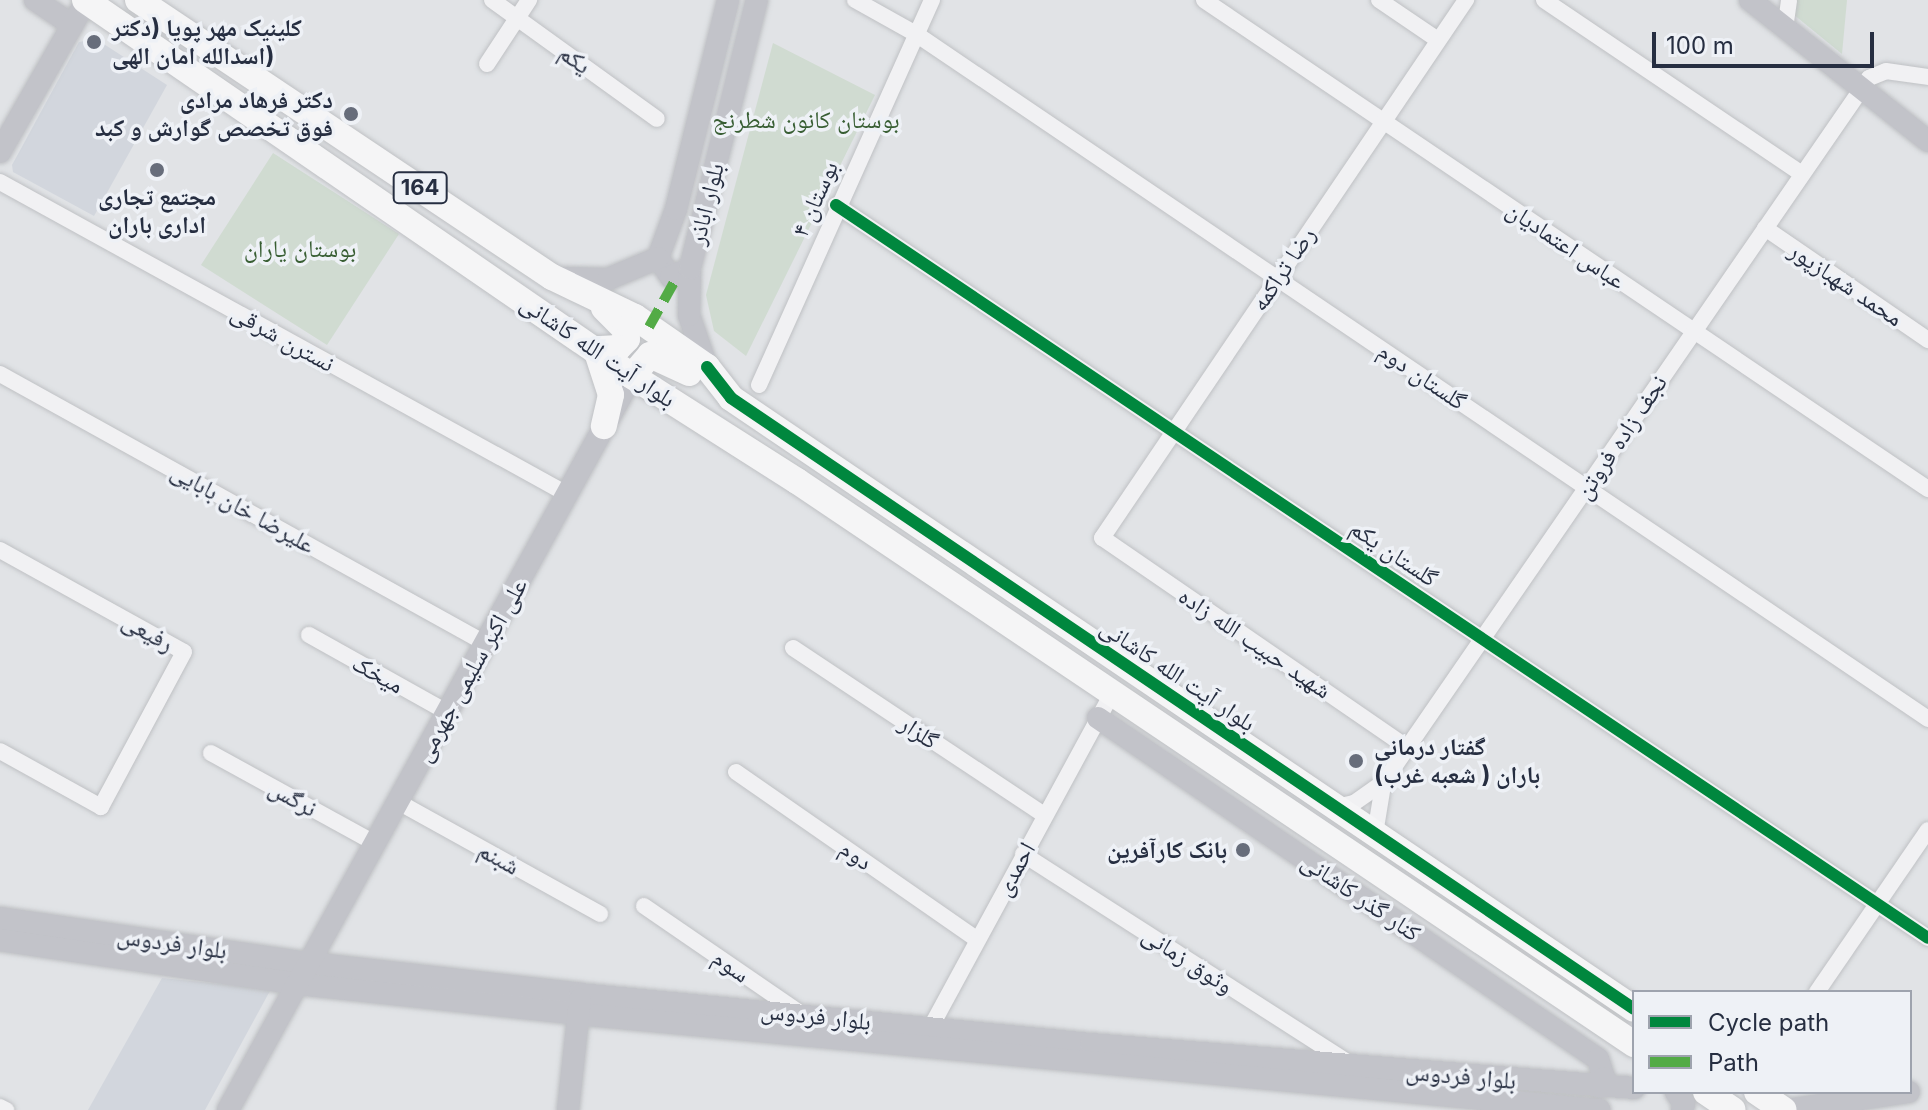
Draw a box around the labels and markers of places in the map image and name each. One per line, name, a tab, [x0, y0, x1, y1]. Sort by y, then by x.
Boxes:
place label: کلینیک مهر پویا (دکتر اسدالله امان الهی)	[112, 14, 302, 70]
marker: کلینیک مهر پویا (دکتر اسدالله امان الهی)	[83, 31, 105, 53]
place label: دکتر فرهاد مرادی فوق تخصص گوارش و کبد	[95, 86, 333, 142]
marker: دکتر فرهاد مرادی فوق تخصص گوارش و کبد	[340, 103, 362, 125]
marker: مجتمع تجاری اداری باران	[148, 161, 166, 179]
place label: مجتمع تجاری اداری باران	[98, 183, 216, 239]
place label: گفتار درمانی باران ( شعبه غرب)	[1374, 733, 1540, 789]
marker: گفتار درمانی باران ( شعبه غرب)	[1345, 750, 1367, 772]
place label: بانک کارآفرین	[1107, 836, 1227, 864]
marker: بانک کارآفرین	[1234, 841, 1252, 859]

